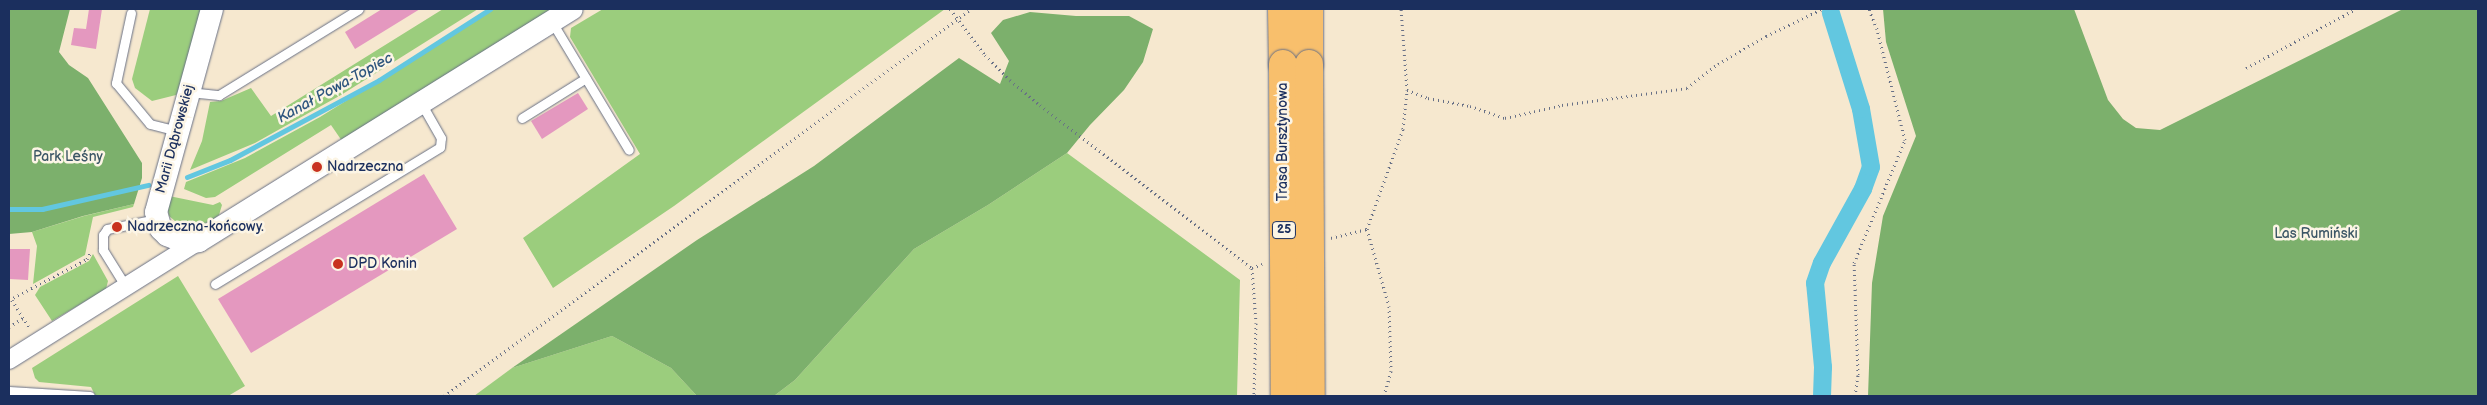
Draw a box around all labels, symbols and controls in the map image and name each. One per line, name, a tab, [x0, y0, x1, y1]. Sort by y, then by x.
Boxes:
water label: Kanał Powa-Topiec	[274, 49, 396, 127]
street label: Marii Dąbrowskiej	[152, 83, 198, 195]
street label: Trasa Bursztynowa	[1275, 83, 1291, 201]
park label: Park Leśny	[33, 149, 103, 165]
place label: Nadrzeczna	[327, 159, 404, 175]
marker: Nadrzeczna	[311, 161, 323, 173]
place label: Nadrzeczna-końcowy.	[127, 219, 264, 235]
road number: 25	[1272, 220, 1296, 240]
marker: Nadrzeczna-końcowy.	[111, 221, 123, 233]
park label: Las Rumiński	[2274, 226, 2358, 242]
place label: DPD Konin	[348, 256, 417, 272]
marker: DPD Konin	[332, 258, 344, 270]

